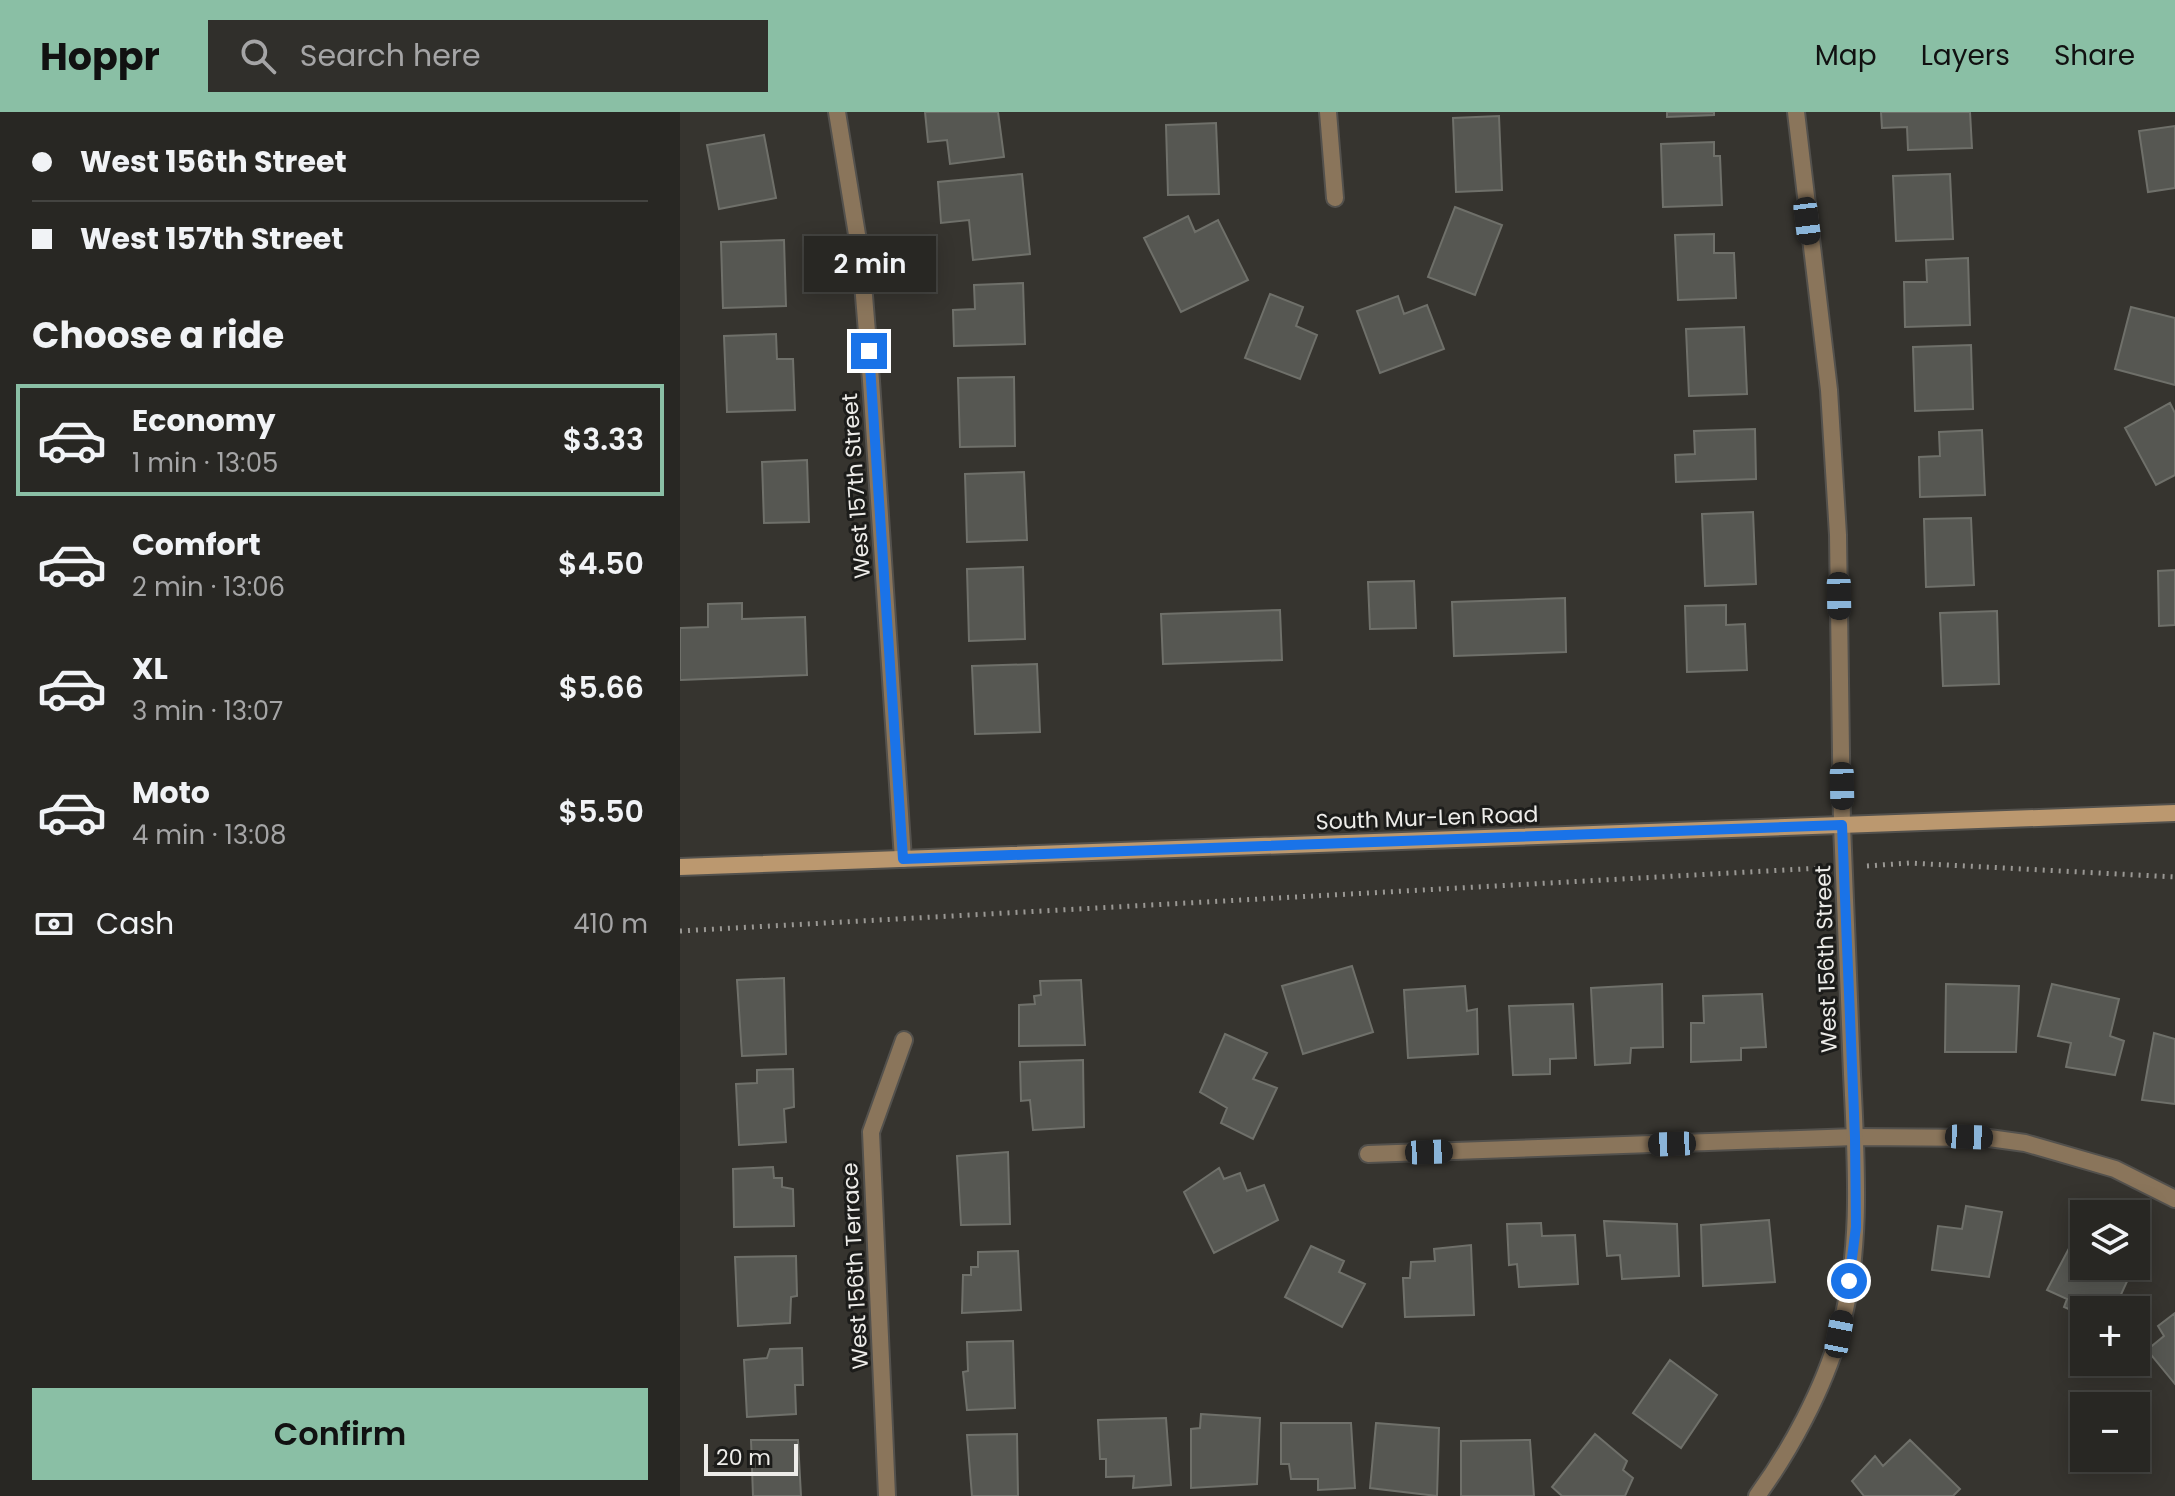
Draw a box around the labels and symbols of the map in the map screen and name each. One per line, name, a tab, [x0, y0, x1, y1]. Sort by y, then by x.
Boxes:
car	[1792, 196, 1822, 246]
callout: 2 min	[803, 235, 935, 291]
route end	[851, 333, 887, 369]
street label: West 157th Street	[834, 392, 878, 580]
car	[1827, 572, 1851, 620]
car	[1830, 762, 1854, 810]
street label: South Mur-Len Road	[1315, 799, 1539, 837]
street label: West 156th Street	[1807, 865, 1845, 1053]
car	[1945, 1124, 1993, 1150]
car	[1648, 1131, 1696, 1157]
car	[1405, 1139, 1453, 1165]
street label: West 156th Terrace	[834, 1162, 876, 1370]
route start	[1831, 1263, 1867, 1299]
car	[1823, 1308, 1855, 1360]
scale bar	[704, 1440, 798, 1476]

